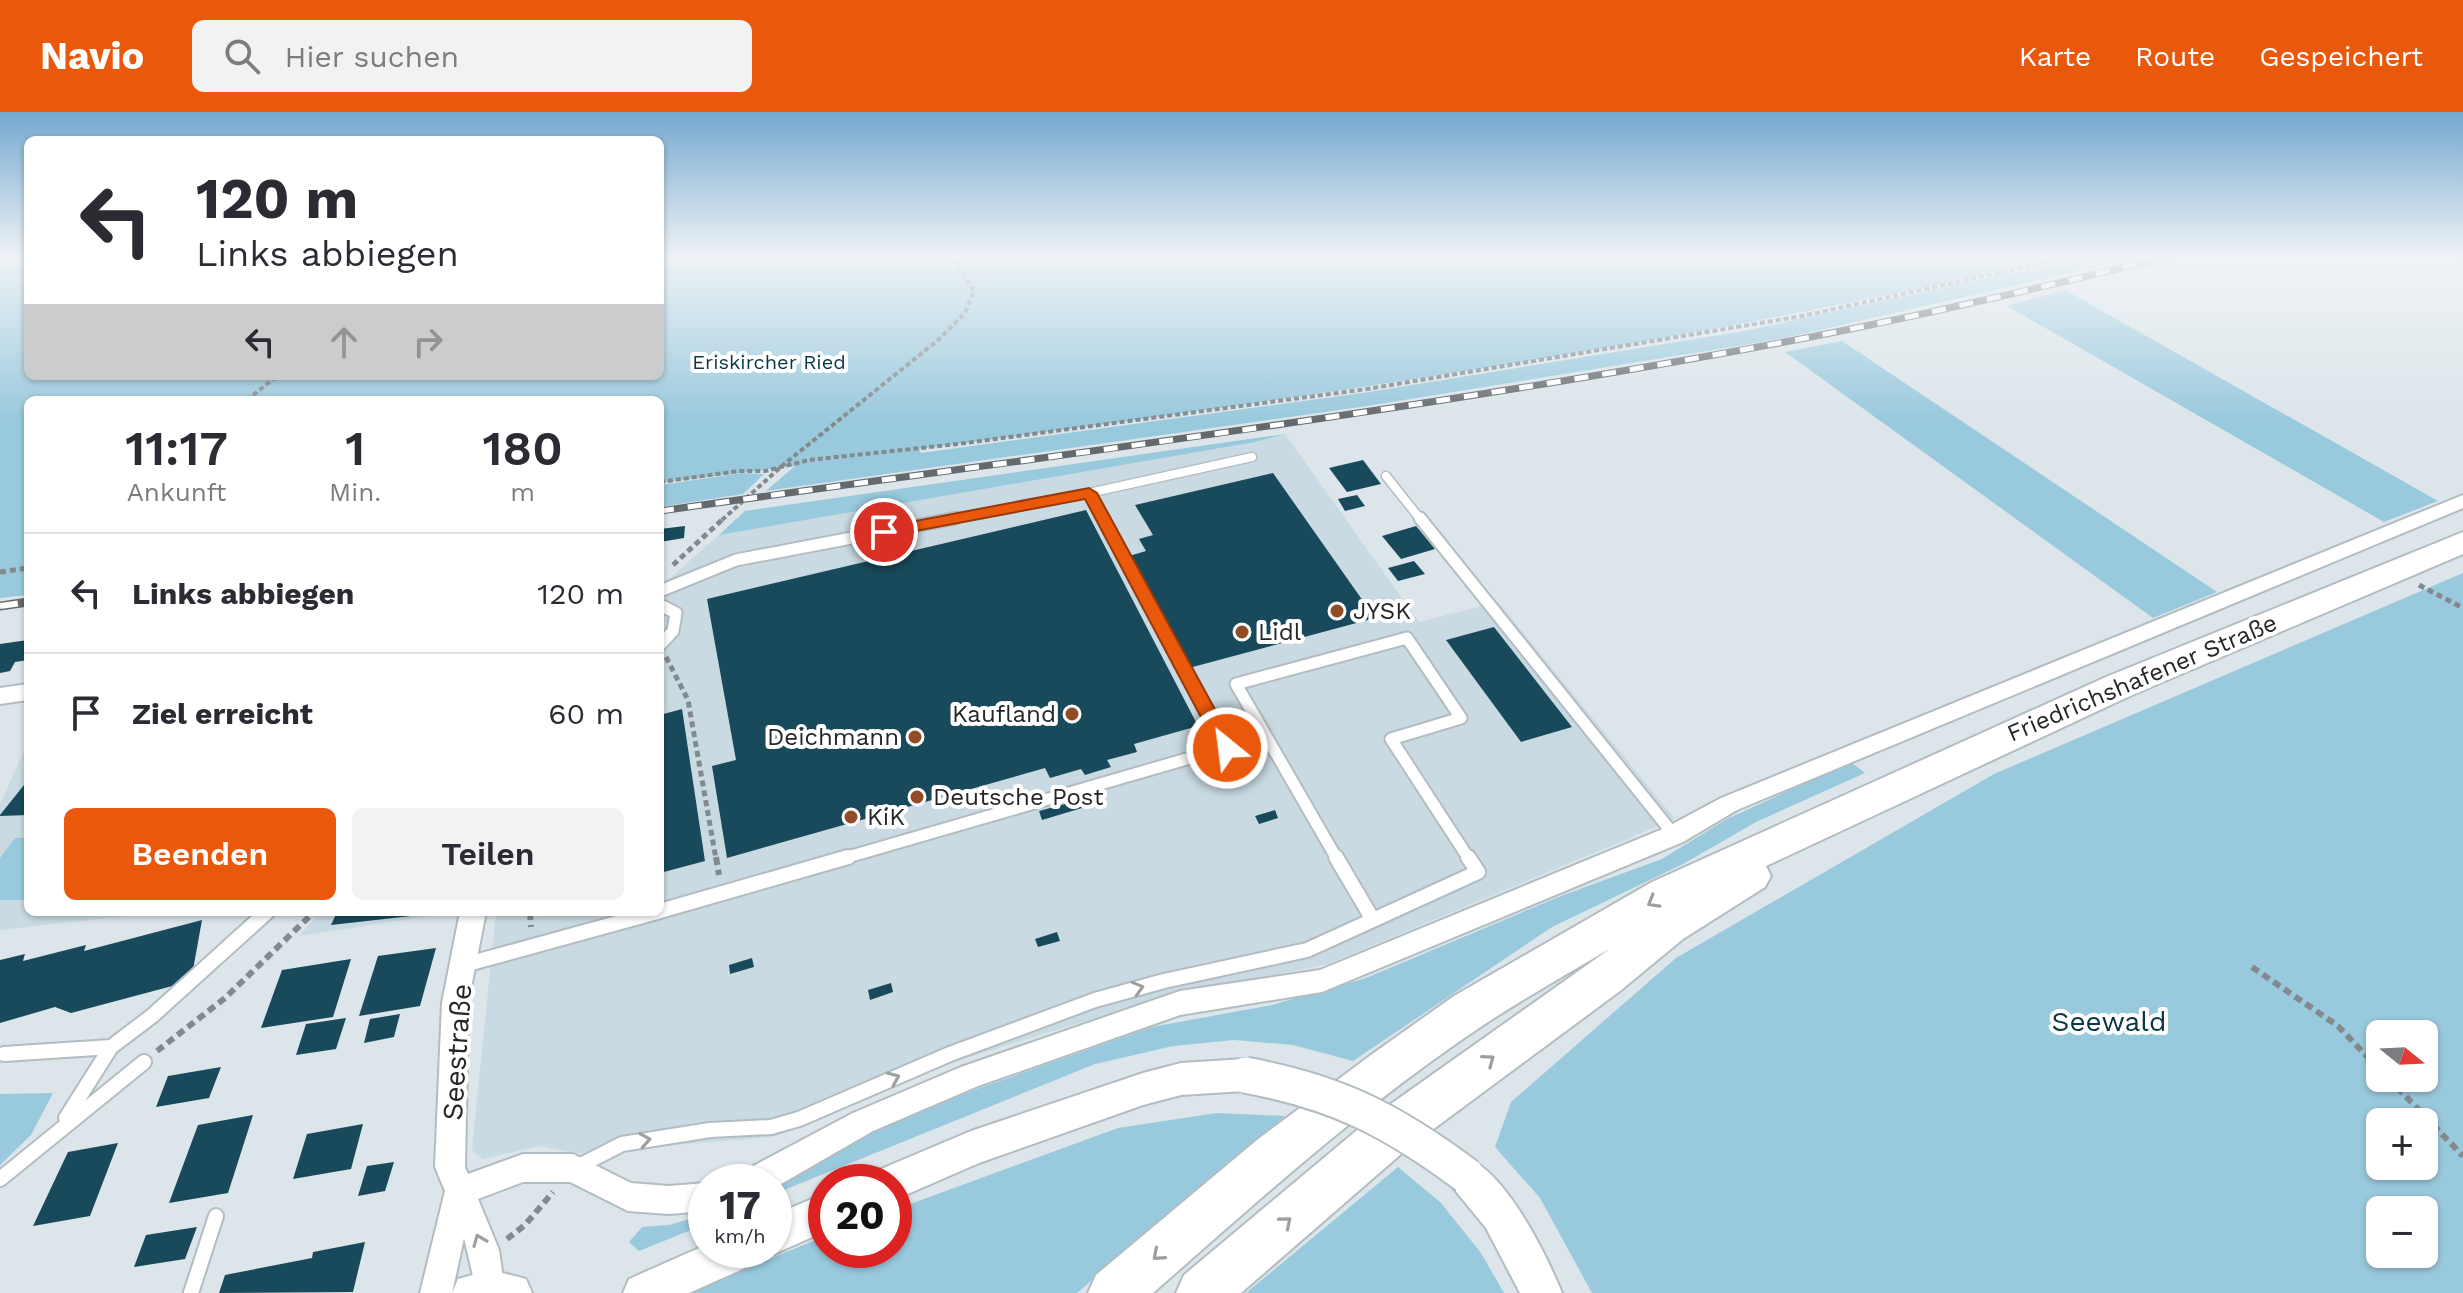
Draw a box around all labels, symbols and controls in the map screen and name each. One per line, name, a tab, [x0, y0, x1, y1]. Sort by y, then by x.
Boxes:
search box	[192, 20, 752, 92]
text: Navio	[40, 34, 144, 78]
icon: search	[220, 34, 264, 78]
text: Hier suchen	[284, 39, 459, 74]
text: Karte	[2019, 40, 2091, 73]
text: Route	[2135, 40, 2215, 73]
text: Gespeichert	[2259, 40, 2423, 73]
text: 120 m	[196, 166, 358, 232]
icon: left	[64, 168, 168, 272]
text: Links abbiegen	[196, 233, 459, 275]
icon: left	[238, 320, 282, 364]
icon: ahead	[322, 320, 366, 364]
icon: right	[406, 320, 450, 364]
park label: Eriskircher Ried	[692, 350, 846, 374]
text: 11:17	[125, 420, 228, 477]
text: 1	[345, 420, 365, 477]
text: 180	[482, 420, 563, 477]
text: Ankunft	[127, 477, 226, 507]
text: Min.	[329, 477, 381, 507]
text: m	[510, 477, 535, 507]
pin	[850, 498, 918, 566]
icon: arrive	[862, 510, 906, 554]
icon: left	[64, 571, 108, 615]
text: Links abbiegen	[132, 576, 354, 611]
text: 120 m	[537, 576, 624, 611]
place label: JYSK	[1353, 597, 1411, 625]
marker: JYSK	[1328, 602, 1346, 620]
street label: Friedrichshafener Straße	[2003, 608, 2281, 748]
place label: Lidl	[1258, 618, 1302, 646]
marker: Lidl	[1233, 623, 1251, 641]
icon: arrive	[64, 691, 108, 735]
text: Ziel erreicht	[132, 696, 313, 731]
text: 60 m	[548, 696, 624, 731]
place label: Kaufland	[952, 700, 1056, 728]
marker: Kaufland	[1063, 705, 1081, 723]
position arrow	[1185, 706, 1269, 790]
place label: Deichmann	[767, 723, 899, 751]
marker: Deichmann	[906, 728, 924, 746]
place label: Deutsche Post	[933, 783, 1104, 811]
marker: Deutsche Post	[908, 788, 926, 806]
place label: KiK	[867, 803, 905, 831]
button: Beenden	[64, 808, 336, 900]
button: Teilen	[352, 808, 624, 900]
marker: KiK	[842, 808, 860, 826]
one-way arrow	[1647, 892, 1662, 908]
one-way arrow	[1131, 981, 1145, 997]
street label: Seestraße	[436, 982, 478, 1122]
park label: Seewald	[2052, 1005, 2167, 1038]
north arrow	[2366, 1020, 2438, 1092]
map controls	[2366, 1020, 2438, 1268]
one-way arrow	[1481, 1055, 1495, 1070]
one-way arrow	[886, 1071, 901, 1087]
button: +	[2366, 1108, 2438, 1180]
one-way arrow	[638, 1133, 652, 1150]
speed limit sign: 20	[808, 1164, 912, 1268]
text: 17	[719, 1182, 761, 1229]
button: −	[2366, 1196, 2438, 1268]
one-way arrow	[1277, 1217, 1292, 1232]
text: km/h	[714, 1224, 766, 1248]
one-way arrow	[472, 1234, 489, 1248]
one-way arrow	[1152, 1245, 1167, 1260]

